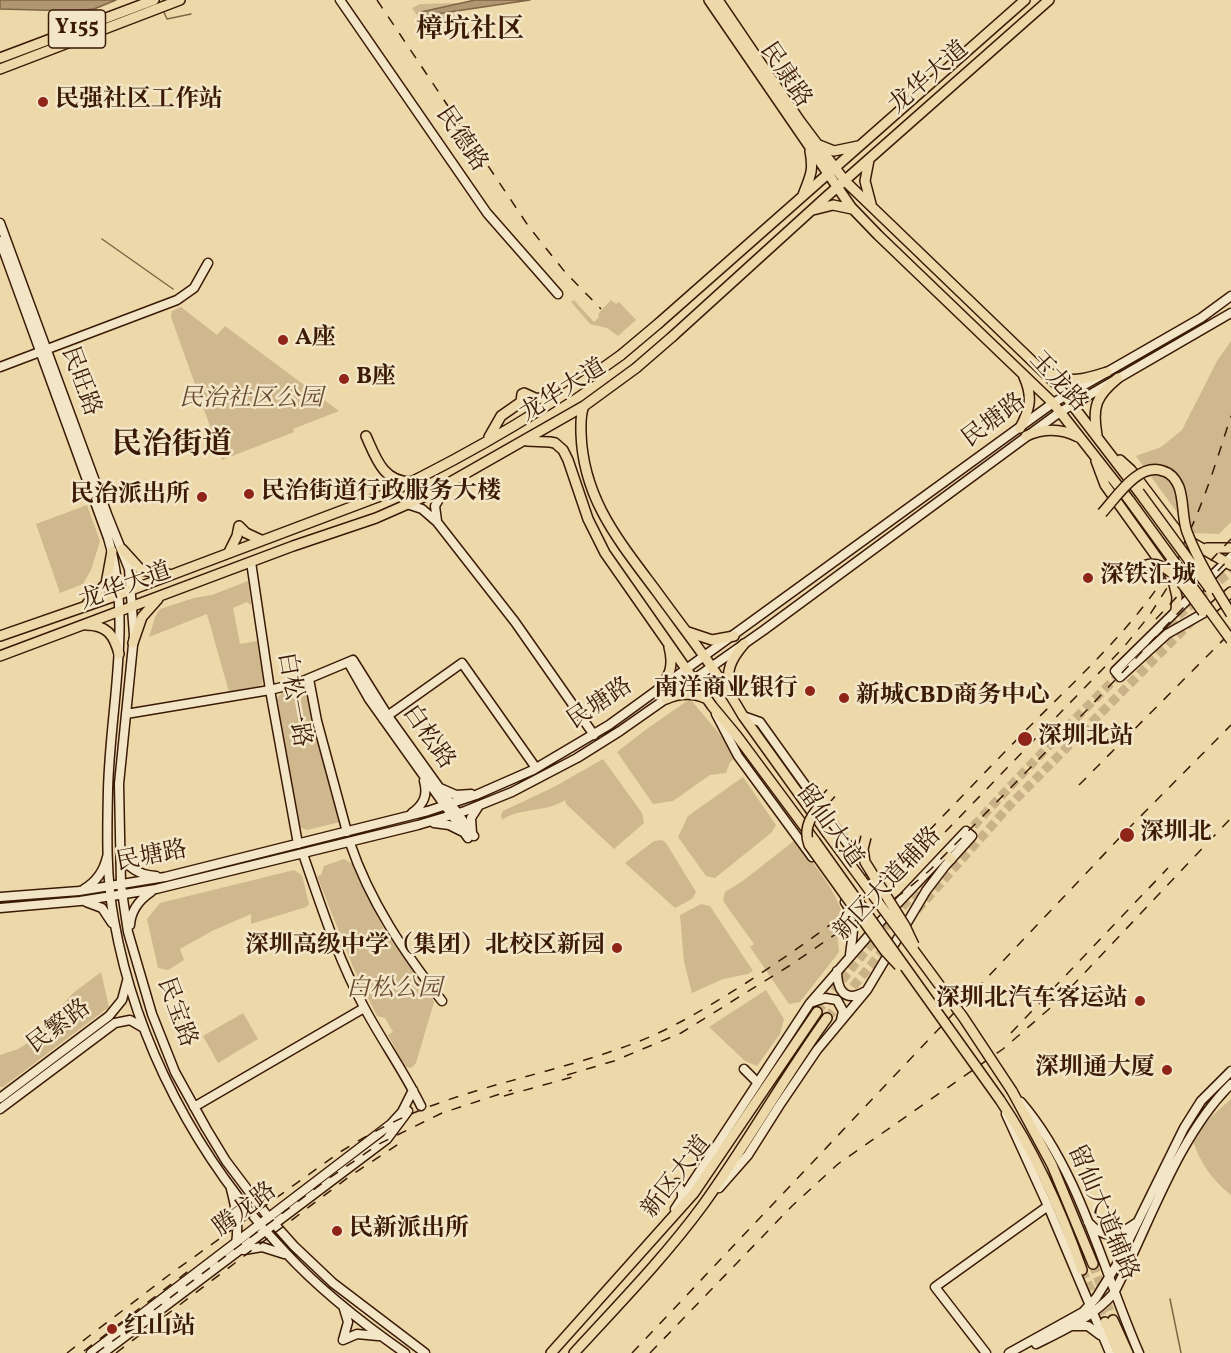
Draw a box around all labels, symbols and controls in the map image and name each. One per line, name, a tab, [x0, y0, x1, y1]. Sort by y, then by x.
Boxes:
road number: Y155	[48, 10, 106, 48]
district label: 樟坑社区	[416, 16, 524, 48]
street label: 龙华大道	[884, 37, 976, 121]
street label: 民康路	[752, 38, 816, 114]
place label: 民强社区工作站	[55, 88, 223, 116]
marker: 民强社区工作站	[36, 95, 50, 109]
street label: 民德路	[428, 102, 492, 178]
place label: A座	[295, 326, 336, 354]
marker: A座	[276, 333, 290, 347]
street label: 民旺路	[53, 343, 105, 421]
street label: 玉龙路	[1022, 347, 1092, 419]
street label: 龙华大道	[516, 354, 612, 430]
place label: B座	[356, 365, 396, 393]
marker: B座	[337, 372, 351, 386]
park label: 民治社区公园	[179, 387, 323, 415]
street label: 民塘路	[958, 389, 1032, 455]
district label: 民治街道	[112, 429, 232, 465]
place label: 民治街道行政服务大楼	[261, 480, 501, 508]
place label: 民治派出所	[70, 483, 190, 511]
marker: 民治街道行政服务大楼	[242, 487, 256, 501]
marker: 民治派出所	[195, 490, 209, 504]
street label: 龙华大道	[76, 558, 176, 618]
place label: 深铁汇城	[1100, 564, 1196, 592]
marker: 深铁汇城	[1081, 571, 1095, 585]
street label: 白松一路	[269, 650, 315, 750]
street label: 民塘路	[563, 673, 639, 737]
place label: 南洋商业银行	[654, 677, 798, 705]
marker: 南洋商业银行	[803, 684, 817, 698]
place label: 新城CBD商务中心	[856, 684, 1049, 712]
marker: 新城CBD商务中心	[837, 691, 851, 705]
street label: 白松路	[395, 700, 459, 776]
place label: 深圳北站	[1038, 725, 1134, 753]
marker: 深圳北站	[1016, 730, 1034, 748]
street label: 留仙大道	[788, 780, 868, 874]
place label: 深圳北	[1140, 821, 1212, 849]
street label: 新区大道辅路	[829, 823, 949, 947]
marker: 深圳北	[1118, 826, 1136, 844]
street label: 民塘路	[114, 837, 190, 879]
place label: 深圳高级中学（集团）北校区新园	[245, 934, 605, 962]
marker: 深圳高级中学（集团）北校区新园	[610, 941, 624, 955]
street label: 民宝路	[149, 974, 201, 1052]
park label: 白松公园	[346, 977, 442, 1005]
place label: 深圳北汽车客运站	[936, 987, 1128, 1015]
marker: 深圳北汽车客运站	[1133, 994, 1147, 1008]
street label: 民繁路	[23, 995, 97, 1061]
place label: 深圳通大厦	[1035, 1056, 1155, 1084]
marker: 深圳通大厦	[1160, 1063, 1174, 1077]
street label: 新区大道	[637, 1131, 719, 1225]
street label: 留仙大道辅路	[1060, 1141, 1142, 1285]
street label: 腾龙路	[209, 1178, 283, 1244]
place label: 民新派出所	[349, 1217, 469, 1245]
marker: 民新派出所	[330, 1224, 344, 1238]
place label: 红山站	[124, 1315, 196, 1343]
marker: 红山站	[105, 1322, 119, 1336]

